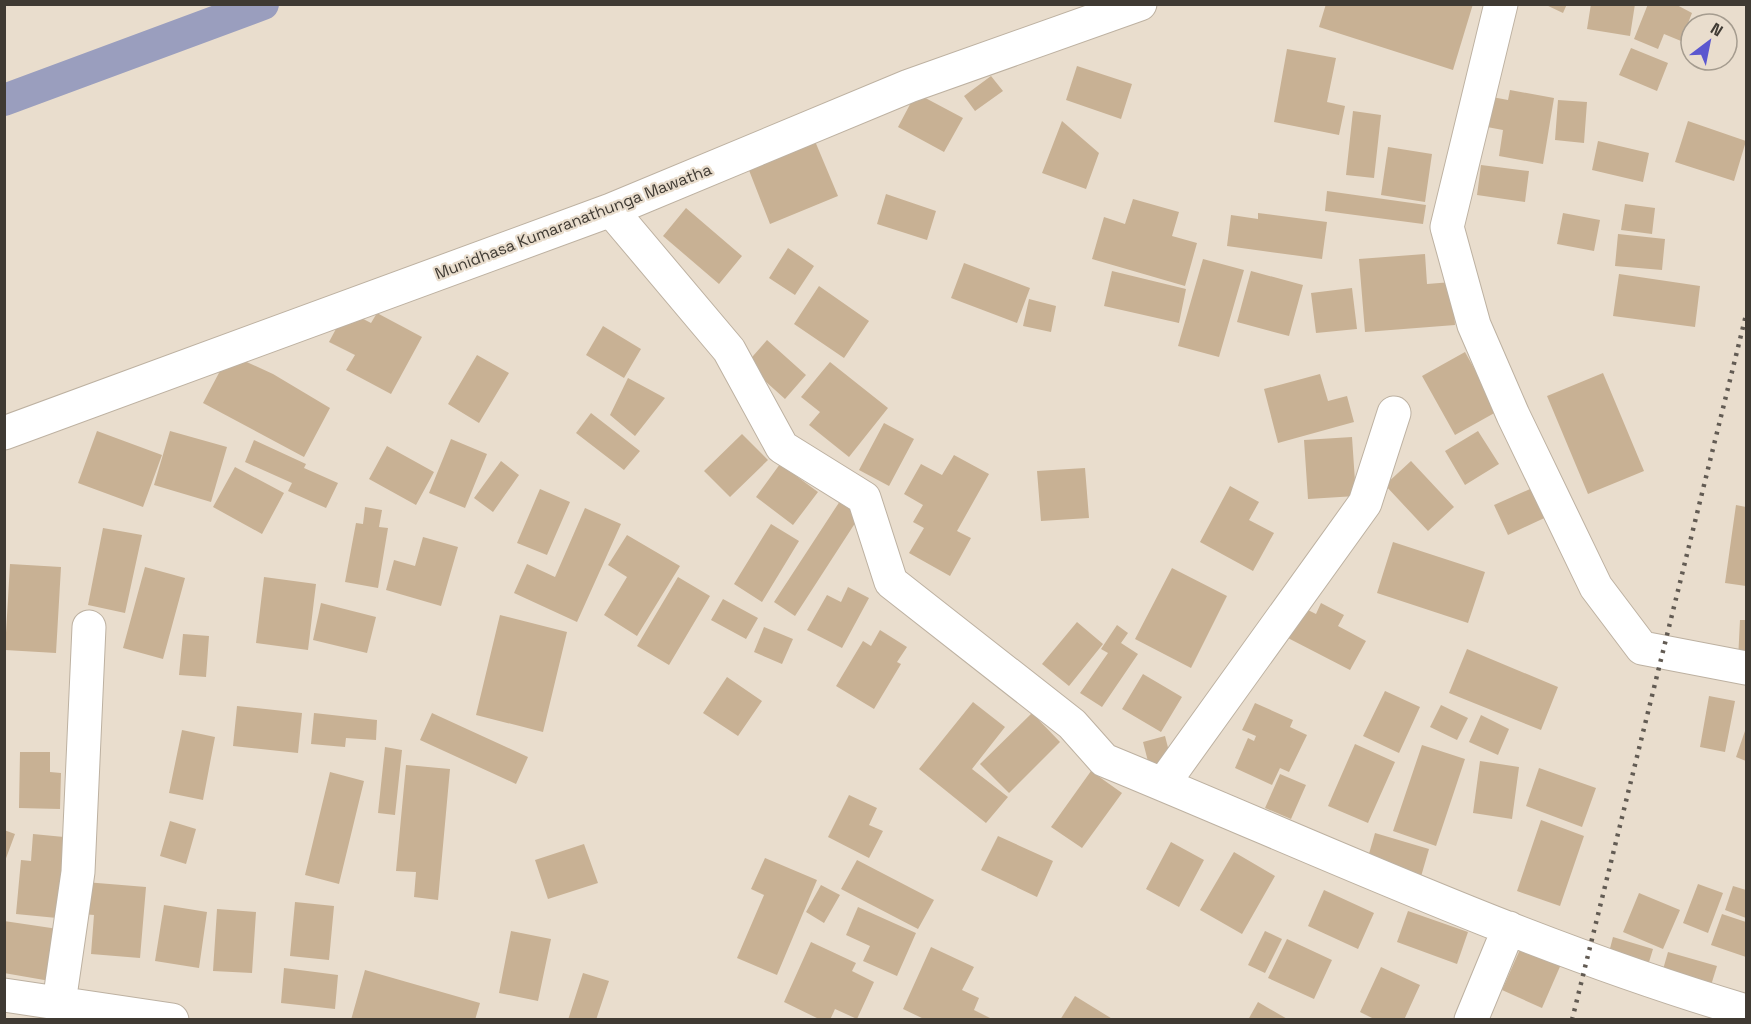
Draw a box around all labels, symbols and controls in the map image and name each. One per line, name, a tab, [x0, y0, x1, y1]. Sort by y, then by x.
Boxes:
north arrow	[1679, 12, 1739, 72]
text: N	[1707, 18, 1727, 41]
street label: Munidhasa Kumaranathunga Mawatha	[432, 159, 715, 284]

